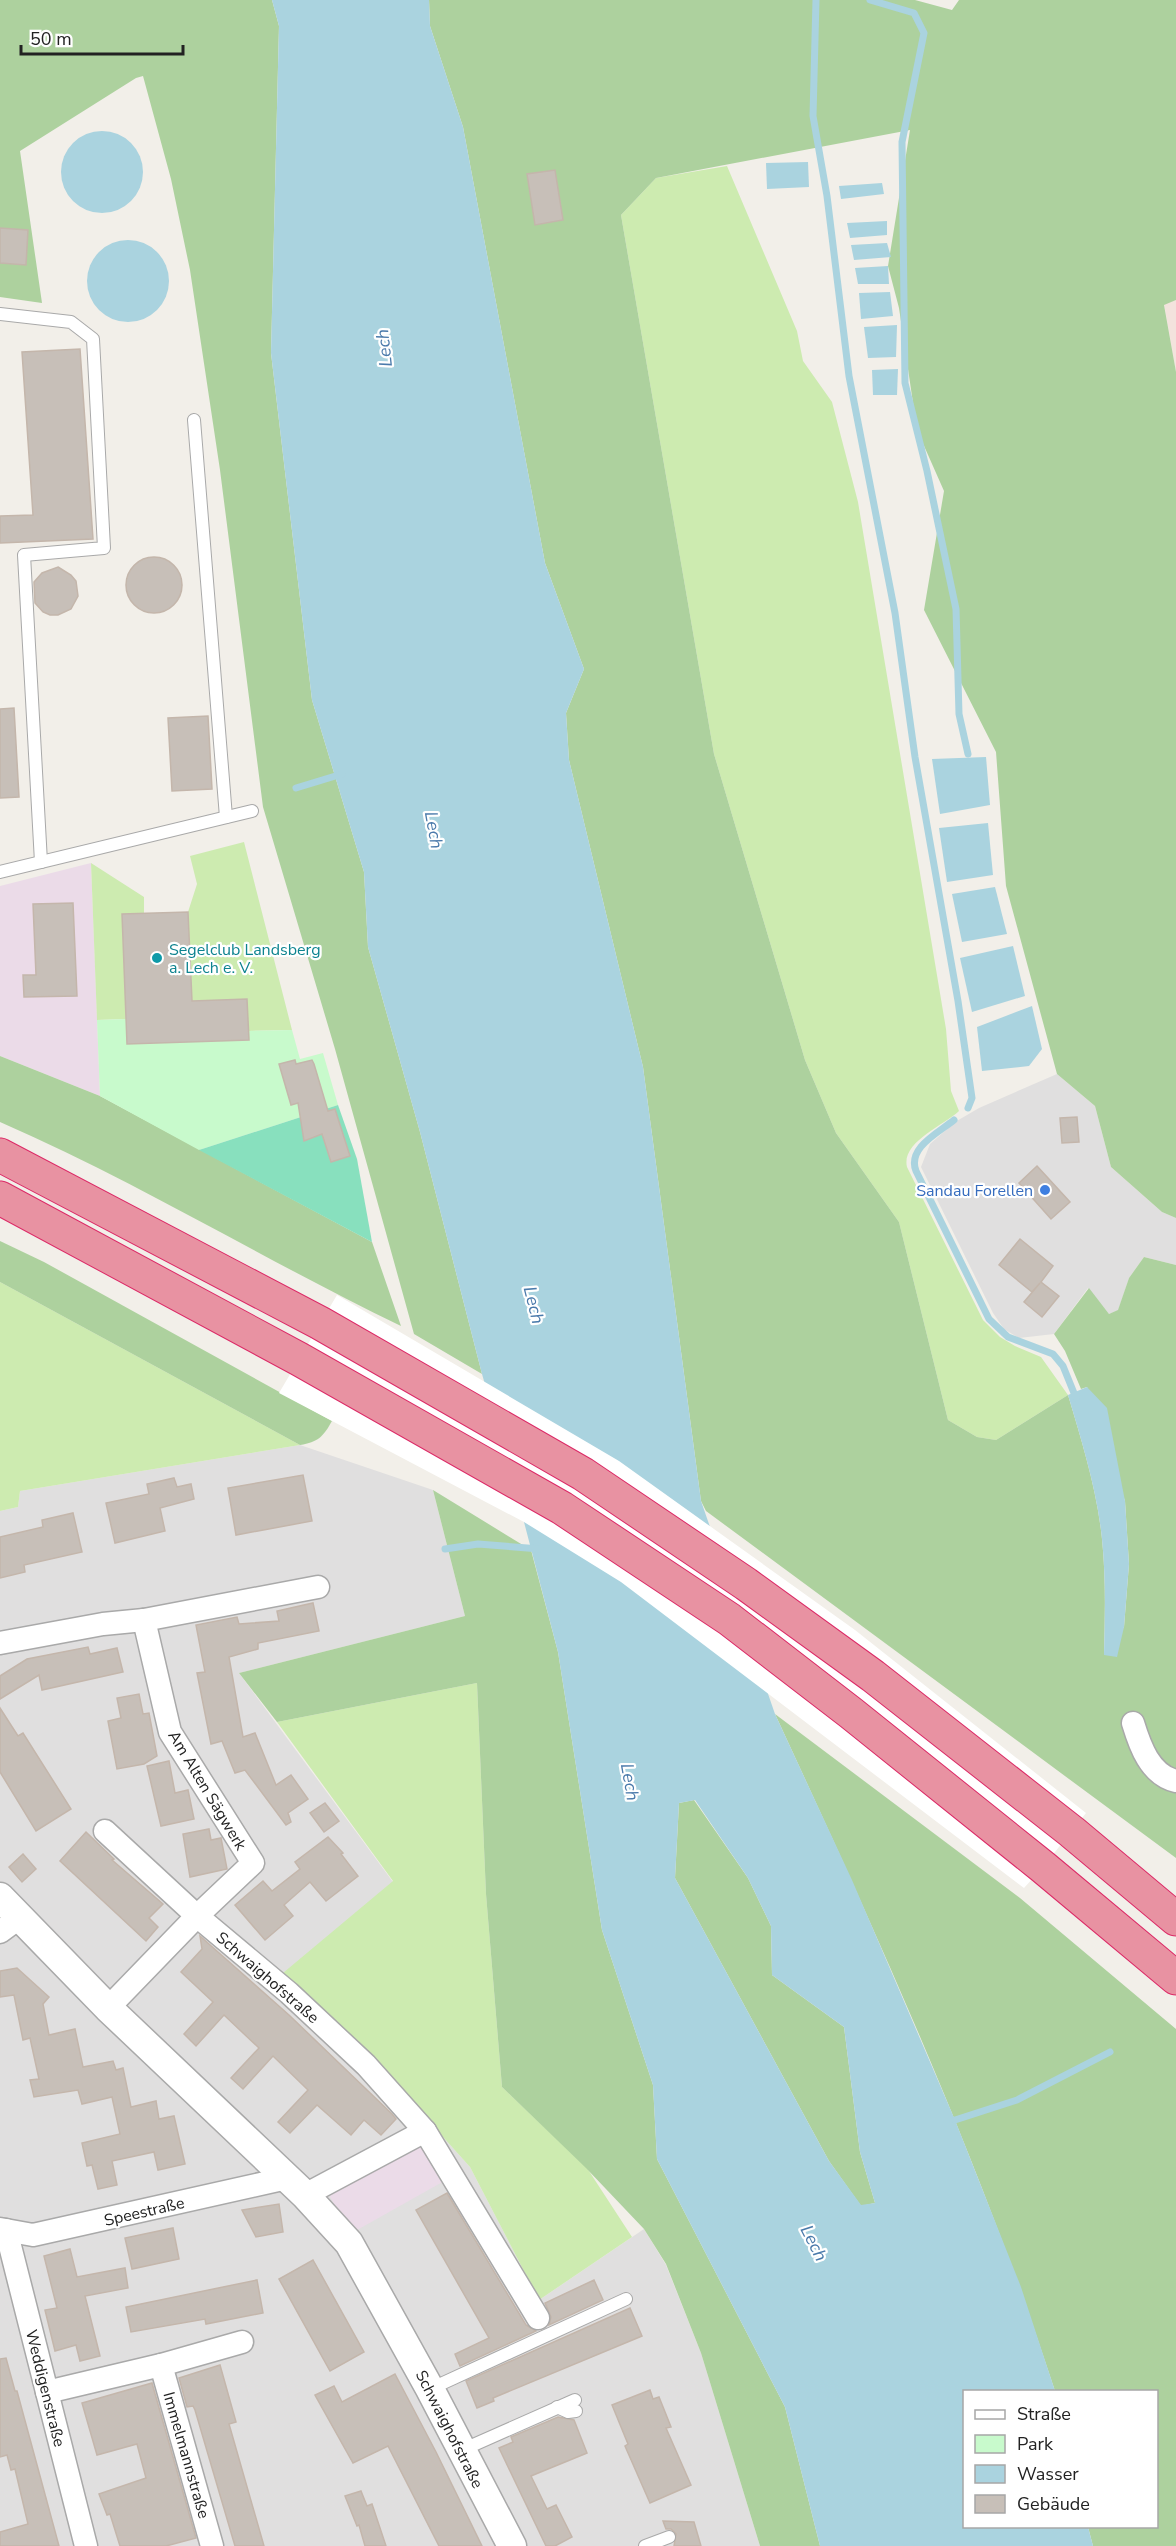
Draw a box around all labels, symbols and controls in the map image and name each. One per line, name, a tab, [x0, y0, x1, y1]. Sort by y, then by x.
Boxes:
scale bar	[21, 18, 183, 56]
text: 50 m	[30, 27, 72, 51]
water label: Lech	[370, 328, 398, 368]
water label: Lech	[419, 809, 449, 851]
place label: Segelclub Landsberg a. Lech e. V.	[169, 939, 321, 979]
marker: Segelclub Landsberg a. Lech e. V.	[150, 951, 164, 965]
place label: Sandau Forellen	[916, 1180, 1033, 1202]
marker: Sandau Forellen	[1038, 1183, 1052, 1197]
water label: Lech	[518, 1284, 550, 1326]
street label: Am Alten Sägwerk	[163, 1726, 252, 1855]
water label: Lech	[615, 1761, 645, 1803]
street label: Schwaighofstraße	[211, 1927, 324, 2029]
street label: Speestraße	[102, 2192, 187, 2232]
water label: Lech	[795, 2221, 833, 2265]
street label: Weddigenstraße	[20, 2327, 70, 2449]
street label: Schwaighofstraße	[410, 2367, 488, 2492]
street label: Immelmannstraße	[157, 2389, 215, 2521]
legend	[963, 2390, 1158, 2528]
text: Straße	[1017, 2402, 1071, 2426]
text: Park	[1017, 2432, 1054, 2456]
text: Wasser	[1017, 2462, 1079, 2486]
text: Gebäude	[1017, 2492, 1090, 2516]

